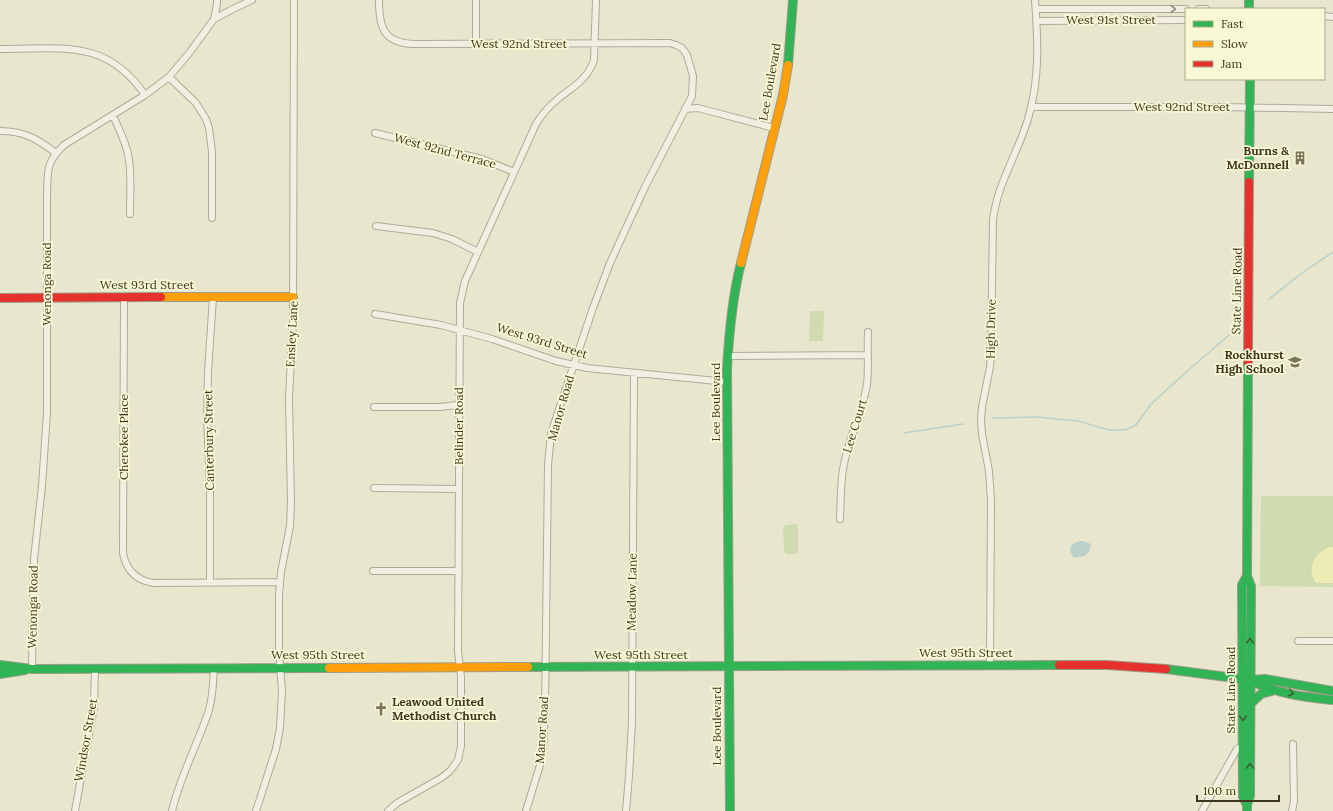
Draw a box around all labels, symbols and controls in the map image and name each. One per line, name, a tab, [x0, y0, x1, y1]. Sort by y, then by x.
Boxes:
one-way arrow	[1170, 5, 1176, 13]
legend	[1185, 8, 1325, 80]
street label: West 91st Street	[1066, 12, 1156, 27]
text: Fast	[1221, 16, 1244, 31]
street label: West 92nd Street	[471, 36, 568, 51]
text: Slow	[1221, 36, 1248, 51]
street label: Lee Boulevard	[755, 42, 784, 122]
text: Jam	[1220, 56, 1242, 71]
street label: West 92nd Street	[1134, 99, 1231, 114]
street label: West 92nd Terrace	[392, 130, 498, 172]
place label: Burns & McDonnell	[1226, 143, 1290, 172]
building icon: Burns & McDonnell	[1292, 150, 1308, 166]
street label: Wenonga Road	[39, 242, 54, 326]
street label: State Line Road	[1228, 247, 1245, 335]
street label: West 93rd Street	[100, 277, 195, 292]
street label: High Drive	[982, 298, 999, 359]
street label: Ensley Lane	[282, 300, 301, 368]
street label: West 93rd Street	[495, 320, 590, 362]
place label: Rockhurst High School	[1215, 347, 1285, 376]
school or university icon: Rockhurst High School	[1287, 354, 1303, 370]
street label: Lee Boulevard	[708, 363, 723, 441]
street label: Manor Road	[544, 373, 577, 442]
street label: Belinder Road	[451, 387, 466, 465]
street label: Canterbury Street	[200, 389, 217, 491]
street label: Cherokee Place	[116, 393, 131, 480]
street label: Lee Court	[839, 397, 870, 455]
street label: Meadow Lane	[623, 553, 640, 631]
street label: Wenonga Road	[24, 565, 41, 649]
one-way arrow	[1246, 638, 1254, 644]
street label: West 95th Street	[919, 645, 1013, 660]
street label: West 95th Street	[271, 647, 365, 662]
street label: West 95th Street	[594, 647, 688, 662]
street label: State Line Road	[1223, 647, 1238, 733]
street label: Lee Boulevard	[709, 687, 724, 765]
one-way arrow	[1288, 689, 1294, 697]
place label: Leawood United Methodist Church	[392, 694, 497, 723]
street label: Manor Road	[532, 696, 551, 764]
street label: Windsor Street	[71, 697, 100, 783]
church icon: Leawood United Methodist Church	[373, 701, 389, 717]
one-way arrow	[1239, 715, 1247, 721]
one-way arrow	[1246, 763, 1254, 769]
scale bar	[1197, 777, 1279, 803]
text: 100 m	[1203, 783, 1236, 798]

